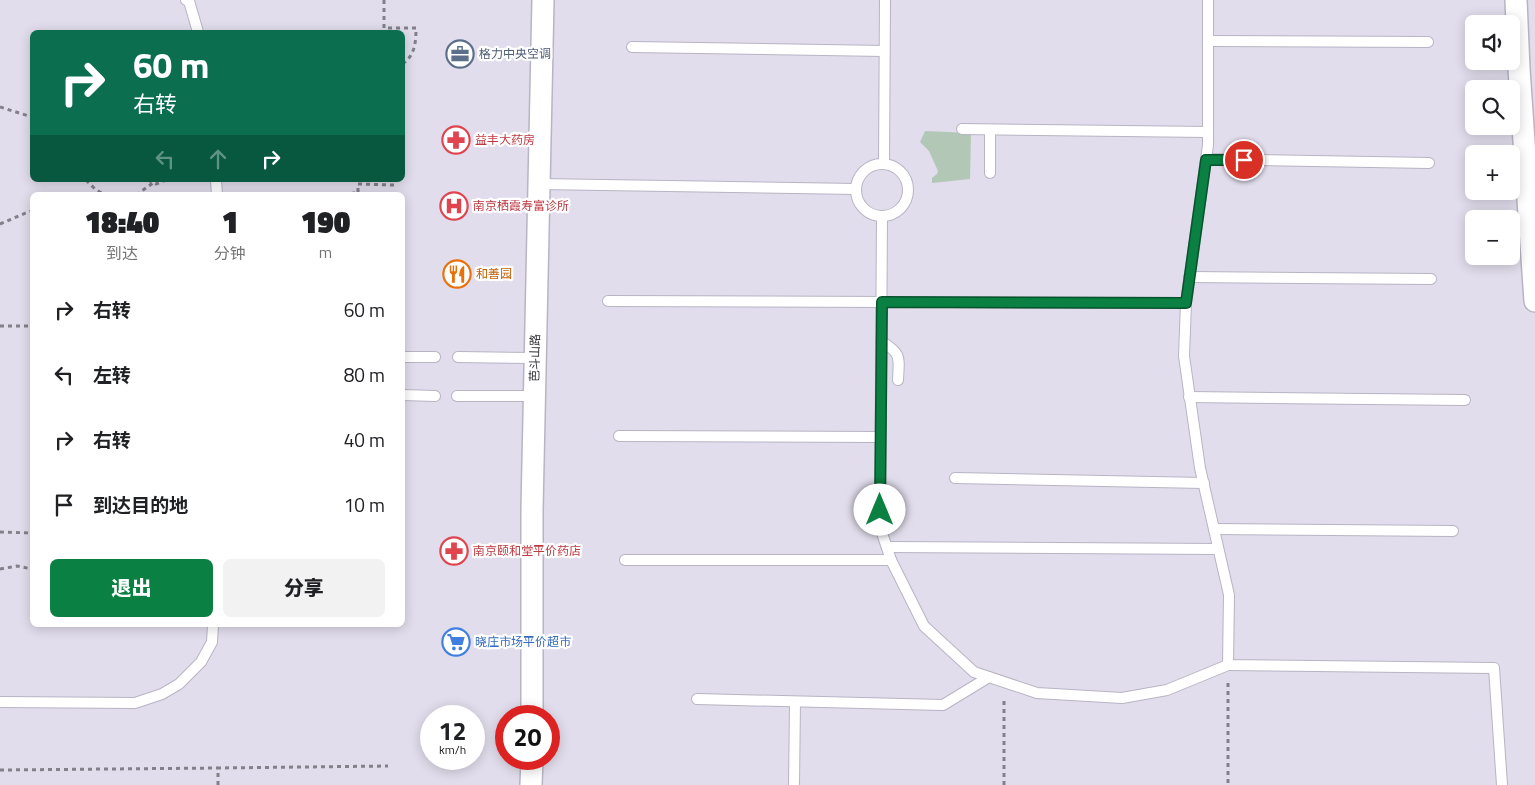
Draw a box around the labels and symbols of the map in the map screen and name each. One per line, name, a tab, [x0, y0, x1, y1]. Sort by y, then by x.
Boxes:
office icon: 格力中央空调	[445, 39, 475, 69]
place label: 格力中央空调	[479, 44, 551, 63]
pharmacy icon: 益丰大药房	[441, 125, 471, 155]
place label: 益丰大药房	[475, 130, 535, 149]
pin	[1223, 139, 1265, 181]
hospital icon: 南京栖霞寿富诊所	[439, 191, 469, 221]
place label: 南京栖霞寿富诊所	[473, 196, 569, 215]
restaurant icon: 和善园	[442, 259, 472, 289]
place label: 和善园	[476, 264, 512, 283]
street label: 芭斗山路	[525, 334, 544, 382]
position arrow	[853, 483, 905, 535]
pharmacy icon: 南京颐和堂平价药店	[439, 536, 469, 566]
place label: 南京颐和堂平价药店	[473, 541, 581, 560]
supermarket icon: 晓庄市场平价超市	[441, 627, 471, 657]
place label: 晓庄市场平价超市	[475, 632, 571, 651]
speed limit sign: 20	[495, 705, 560, 770]

